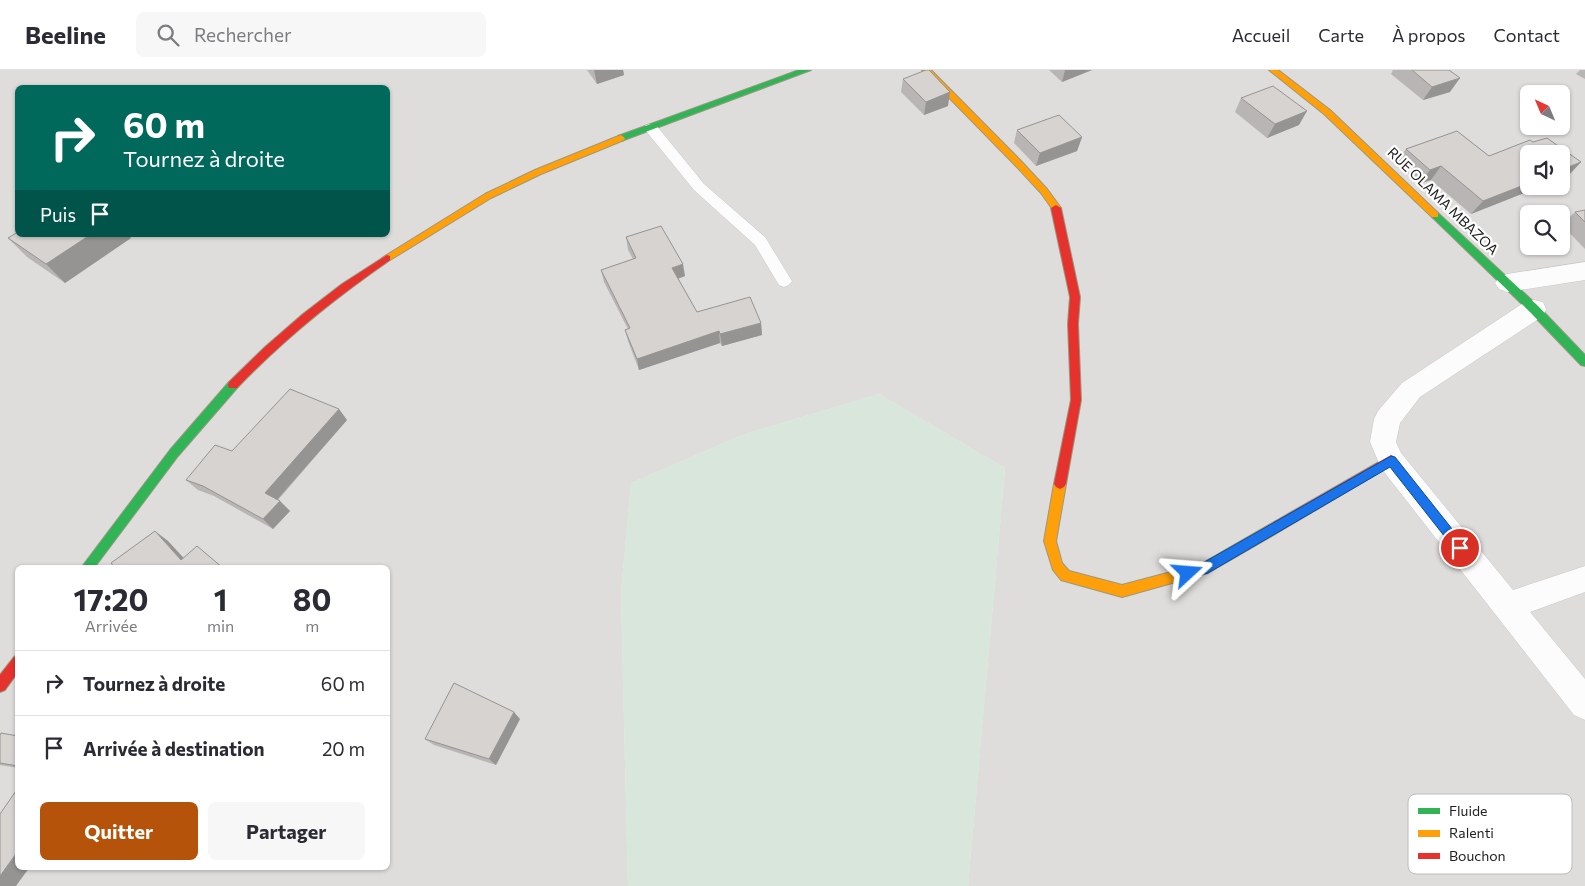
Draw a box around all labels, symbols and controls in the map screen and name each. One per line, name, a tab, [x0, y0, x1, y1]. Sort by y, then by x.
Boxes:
search box	[136, 12, 486, 57]
text: Beeline	[25, 20, 106, 49]
icon: search	[154, 21, 182, 49]
text: Rechercher	[194, 23, 292, 46]
text: Accueil	[1232, 24, 1290, 46]
text: Carte	[1318, 24, 1364, 46]
text: À propos	[1392, 24, 1466, 46]
text: Contact	[1494, 24, 1560, 46]
north arrow	[1520, 85, 1570, 135]
map controls	[1520, 85, 1570, 255]
text: 60 m	[123, 102, 205, 145]
icon: right	[40, 105, 105, 170]
street label: RUE OLAMA MBAZOA	[1385, 143, 1502, 258]
text: Tournez à droite	[123, 145, 285, 172]
button: sound	[1520, 145, 1570, 195]
icon: arrive	[86, 200, 114, 228]
text: Puis	[40, 203, 76, 226]
button: search	[1520, 205, 1570, 255]
pin	[1439, 527, 1481, 569]
icon: arrive	[1446, 534, 1474, 562]
position arrow	[1161, 546, 1213, 598]
text: 17:20	[74, 580, 148, 617]
text: 1	[214, 580, 227, 617]
text: 80	[293, 580, 331, 617]
text: Arrivée	[85, 616, 137, 635]
text: min	[207, 616, 234, 635]
text: m	[305, 616, 319, 635]
icon: right	[40, 669, 68, 697]
text: Tournez à droite	[83, 672, 225, 695]
text: 60 m	[321, 672, 365, 695]
icon: arrive	[40, 734, 68, 762]
text: Arrivée à destination	[83, 737, 265, 760]
text: 20 m	[322, 737, 365, 760]
legend	[1408, 794, 1572, 874]
button: Quitter	[40, 802, 198, 860]
button: Partager	[208, 802, 365, 860]
text: Fluide	[1449, 802, 1487, 819]
text: Ralenti	[1449, 824, 1494, 841]
text: Bouchon	[1449, 847, 1506, 864]

